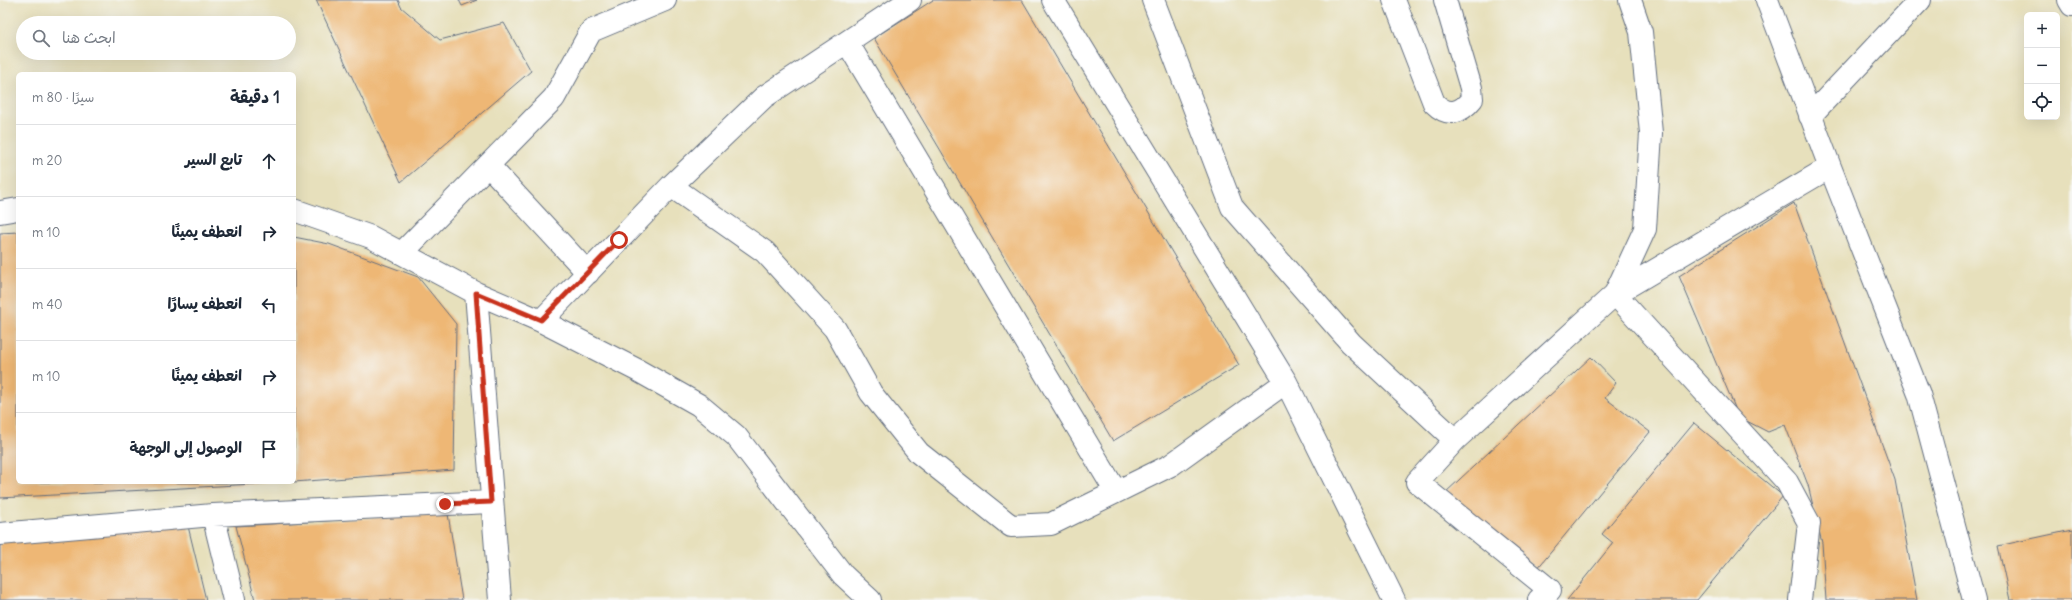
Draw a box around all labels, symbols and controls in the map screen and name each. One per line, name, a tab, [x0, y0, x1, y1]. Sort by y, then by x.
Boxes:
map controls	[2024, 12, 2060, 120]
button: +	[2024, 12, 2060, 48]
search box	[16, 16, 296, 60]
icon: search	[30, 27, 52, 49]
text: ابحث هنا	[62, 28, 116, 47]
button: −	[2024, 48, 2060, 84]
button: locate	[2024, 84, 2060, 120]
text: 1 دقيقة	[230, 86, 280, 108]
text: سيرًا · 80 m	[32, 89, 94, 106]
text: تابع السير	[185, 150, 242, 169]
icon: ahead	[258, 150, 280, 172]
text: 20 m	[32, 152, 62, 169]
text: انعطف يمينًا	[171, 222, 242, 241]
icon: right	[258, 222, 280, 244]
text: 10 m	[32, 224, 60, 241]
route start	[610, 231, 628, 249]
text: انعطف يسارًا	[168, 294, 242, 313]
icon: left	[258, 294, 280, 316]
text: 40 m	[32, 296, 63, 313]
text: انعطف يمينًا	[171, 366, 242, 385]
icon: right	[258, 366, 280, 388]
text: 10 m	[32, 368, 60, 385]
text: الوصول إلى الوجهة	[129, 438, 242, 457]
icon: arrive	[258, 438, 280, 460]
route end	[436, 495, 454, 513]

